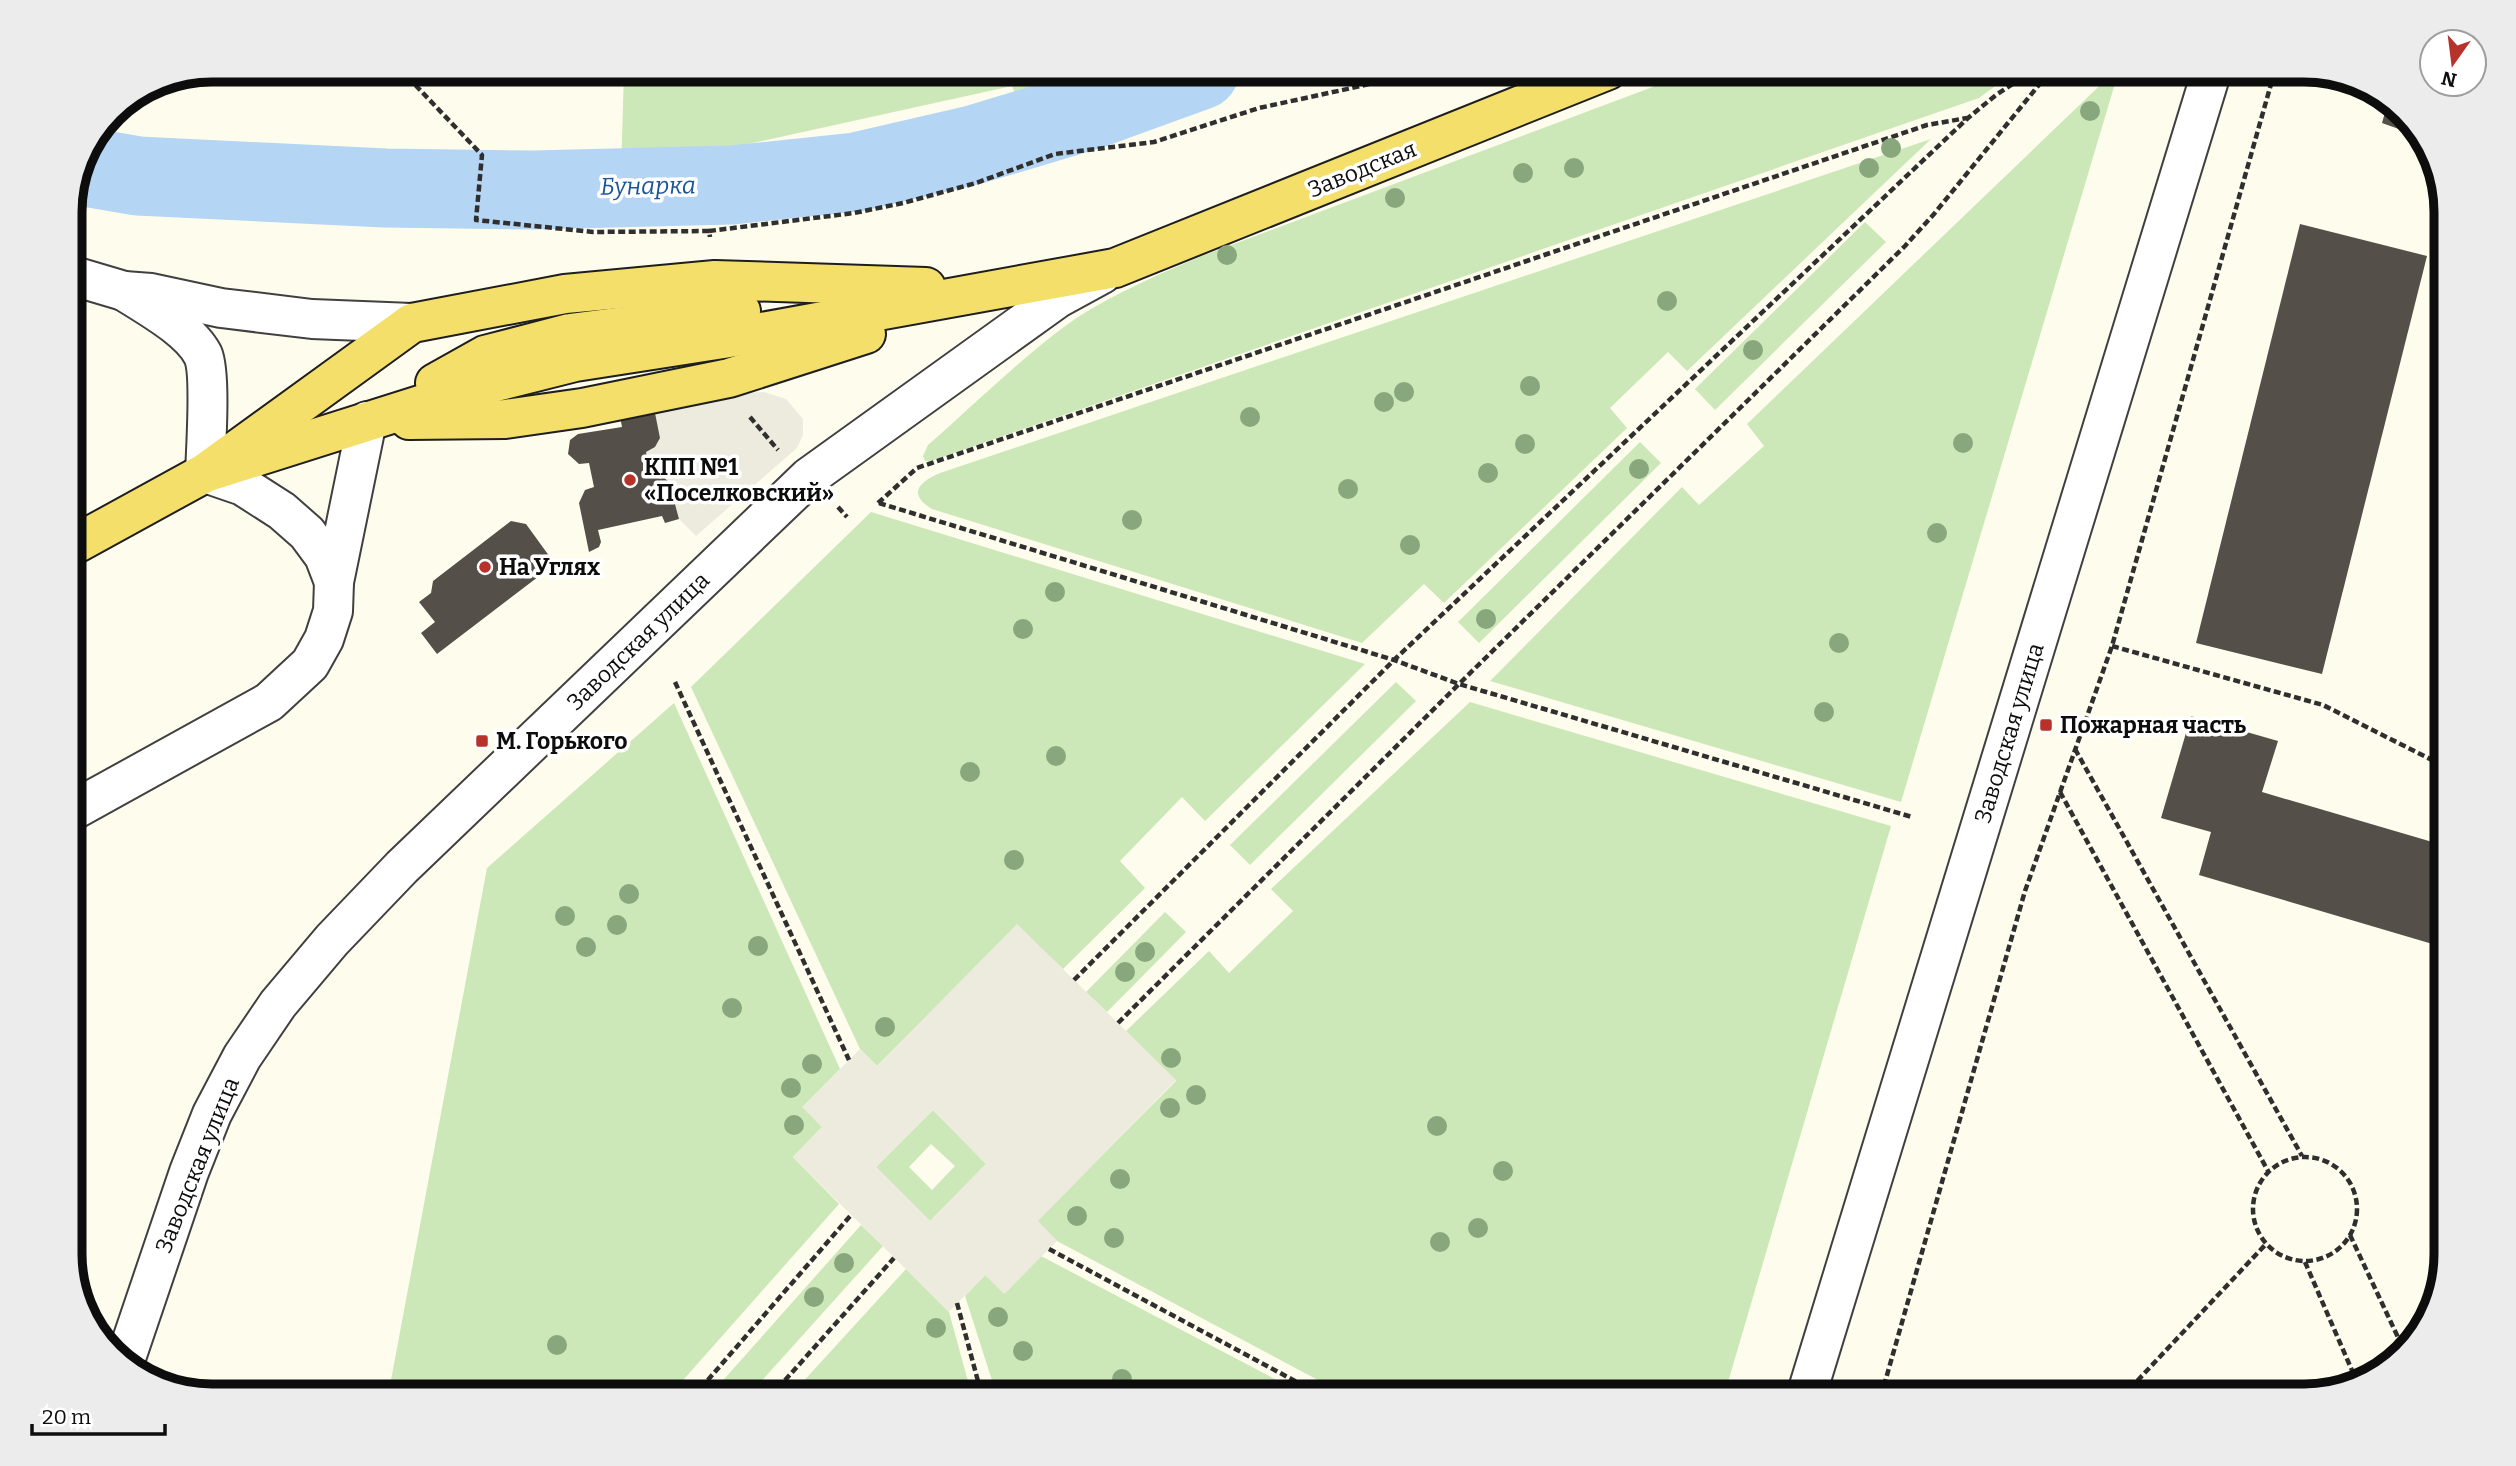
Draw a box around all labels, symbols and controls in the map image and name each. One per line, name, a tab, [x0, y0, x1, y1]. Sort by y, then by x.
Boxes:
north arrow	[2418, 28, 2488, 98]
text: N	[2439, 66, 2459, 92]
street label: Заводская	[1304, 135, 1420, 203]
water label: Бунарка	[600, 171, 696, 201]
place label: КПП №1 «Поселковский»	[644, 453, 834, 507]
marker: КПП №1 «Поселковский»	[622, 472, 638, 488]
place label: На Углях	[499, 553, 600, 581]
marker: На Углях	[477, 559, 493, 575]
street label: Заводская улица	[561, 566, 715, 716]
street label: Заводская улица	[1968, 639, 2050, 826]
place label: Пожарная часть	[2060, 711, 2247, 739]
marker: Пожарная часть	[2038, 717, 2054, 733]
place label: М. Горького	[496, 727, 628, 755]
marker: М. Горького	[474, 733, 490, 749]
street label: Заводская улица	[149, 1073, 245, 1257]
scale bar	[32, 1392, 164, 1436]
text: 20 m	[42, 1404, 91, 1430]

